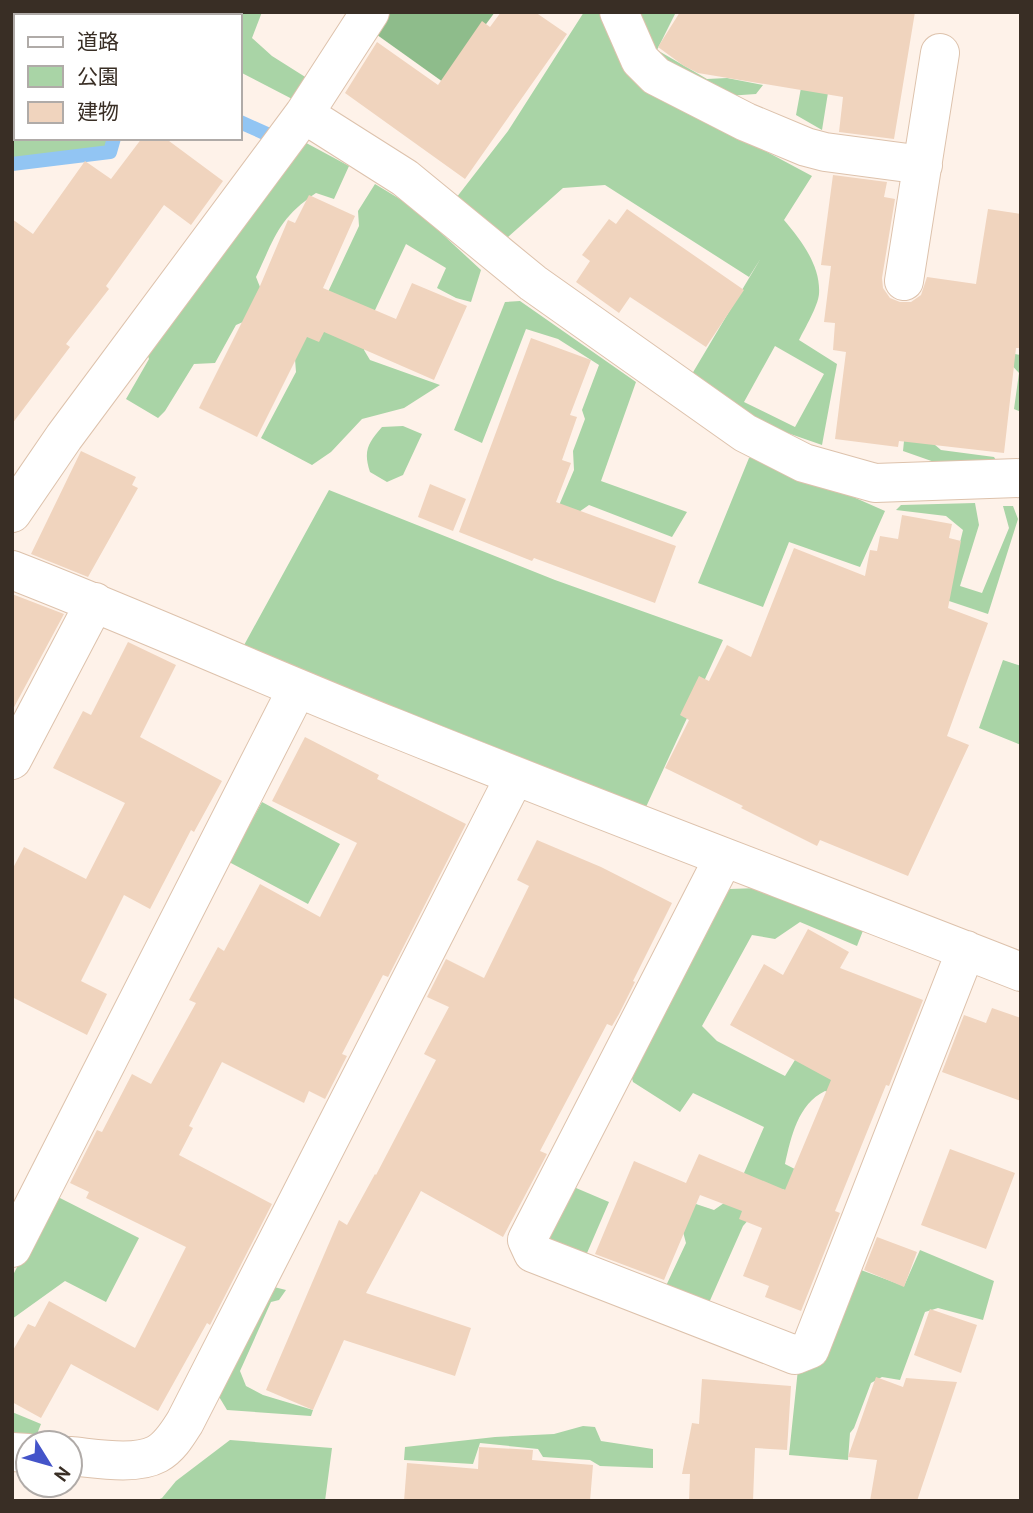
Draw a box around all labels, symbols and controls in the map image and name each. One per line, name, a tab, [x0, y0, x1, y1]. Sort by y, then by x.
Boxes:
legend	[14, 14, 242, 140]
text: 道路	[77, 28, 119, 55]
text: 公園	[77, 63, 119, 90]
text: 建物	[77, 98, 119, 125]
north arrow	[14, 1429, 84, 1499]
text: N	[49, 1462, 76, 1486]

